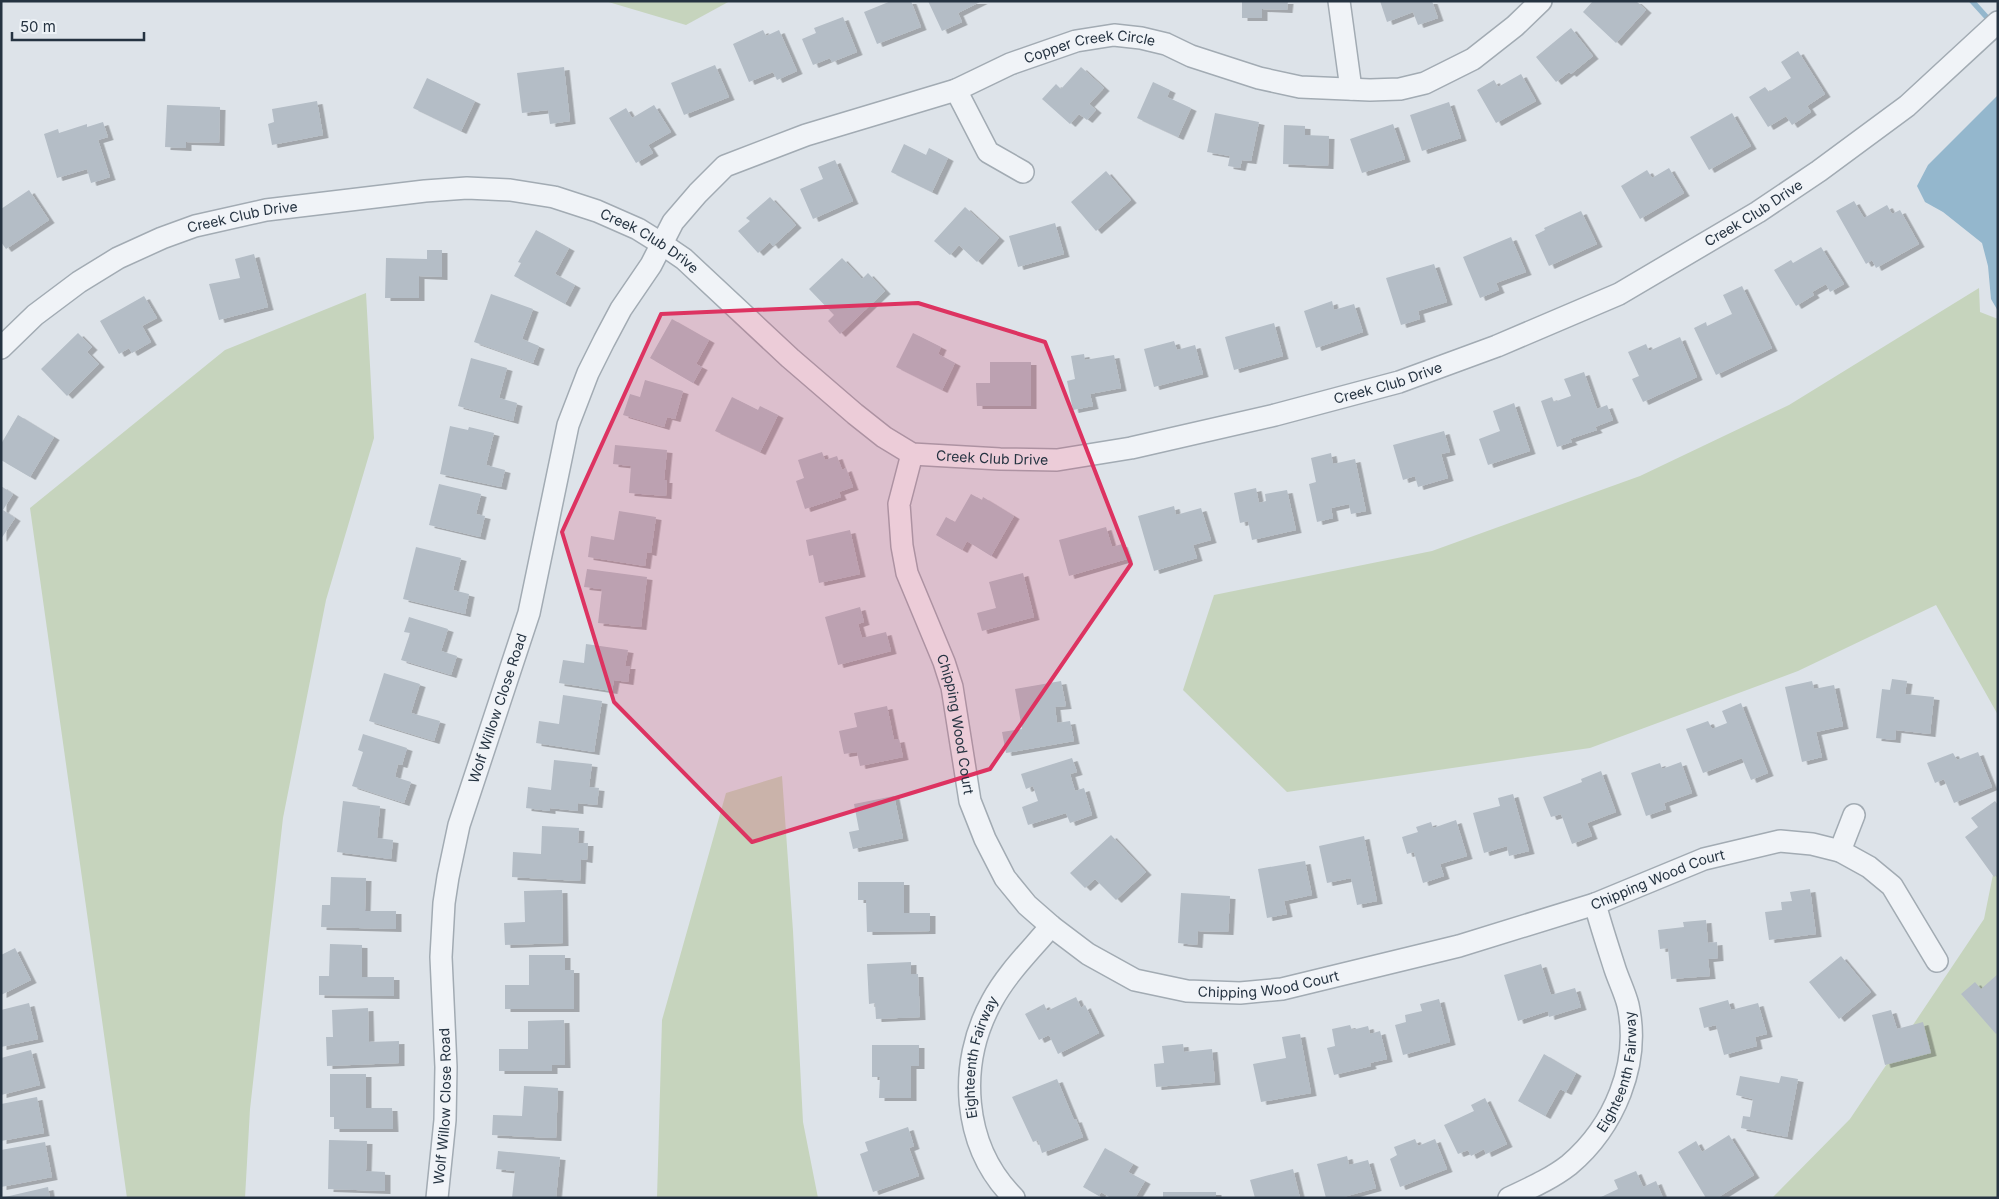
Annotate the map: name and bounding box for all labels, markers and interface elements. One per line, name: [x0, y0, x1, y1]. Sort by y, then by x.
scale bar: [12, 10, 145, 42]
text: 50 m: [20, 17, 56, 36]
street label: Copper Creek Circle: [1021, 26, 1157, 67]
street label: Creek Club Drive: [1701, 176, 1806, 250]
street label: Creek Club Drive: [185, 197, 299, 236]
street label: Creek Club Drive: [598, 204, 703, 276]
street label: Creek Club Drive: [1332, 358, 1444, 407]
street label: Creek Club Drive: [936, 446, 1048, 468]
street label: Wolf Willow Close Road: [464, 631, 530, 785]
street label: Chipping Wood Court: [934, 651, 978, 796]
street label: Chipping Wood Court: [1588, 845, 1726, 913]
street label: Chipping Wood Court: [1197, 966, 1341, 1001]
street label: Eighteenth Fairway: [961, 993, 1001, 1120]
street label: Eighteenth Fairway: [1593, 1010, 1639, 1135]
street label: Wolf Willow Close Road: [429, 1028, 454, 1185]

